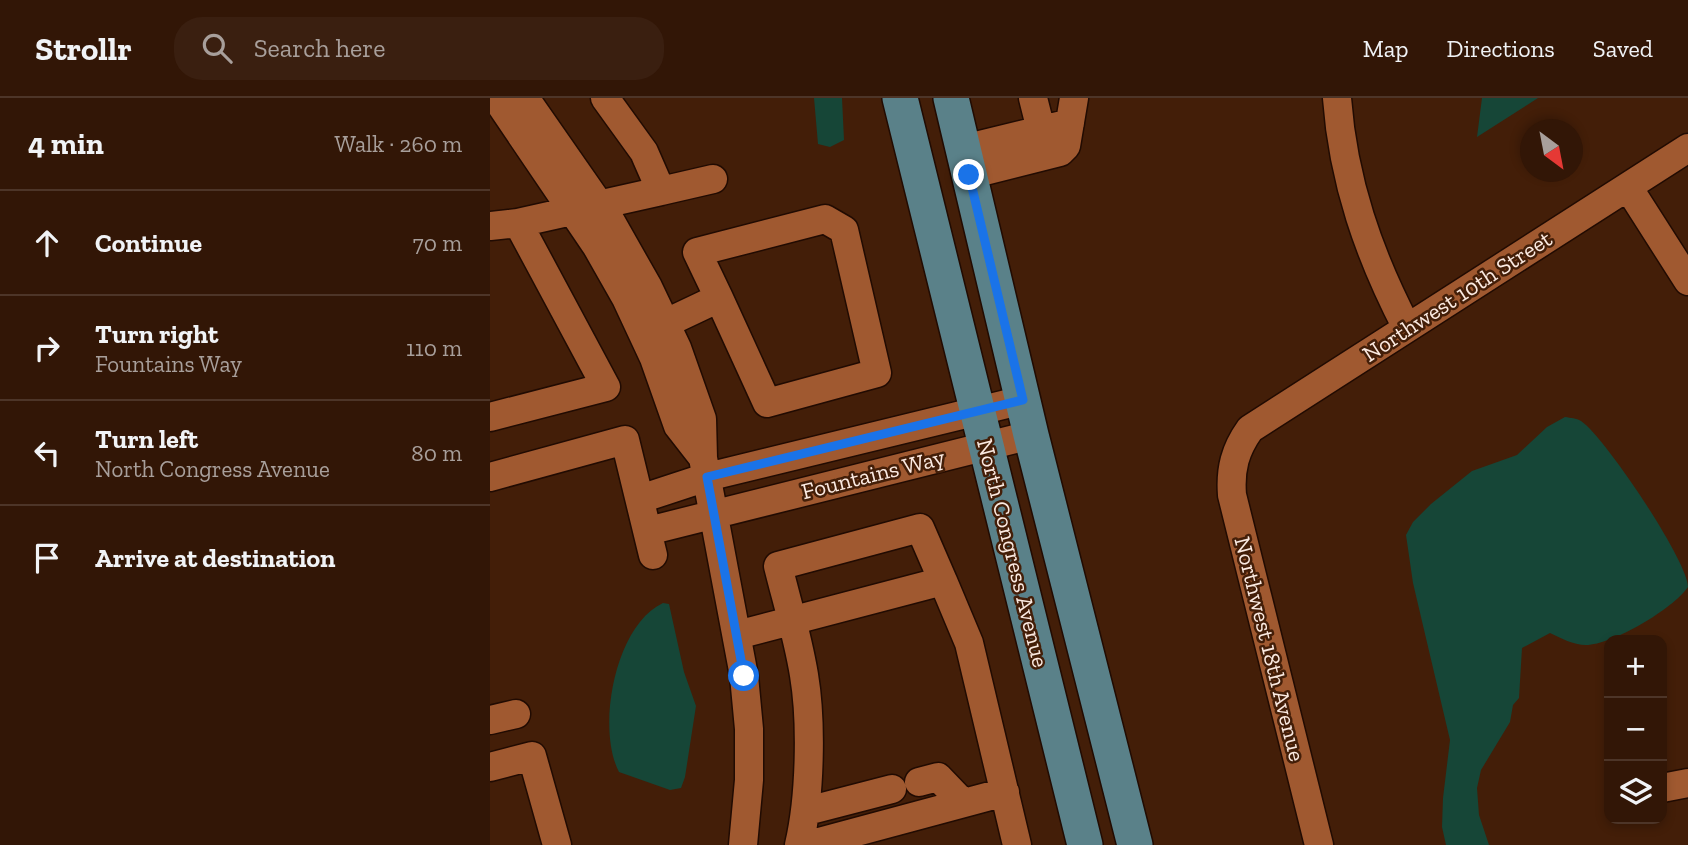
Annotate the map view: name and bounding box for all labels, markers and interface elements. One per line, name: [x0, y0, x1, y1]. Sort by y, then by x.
search box: [174, 17, 664, 80]
text: Strollr: [35, 29, 132, 68]
icon: search: [198, 29, 236, 67]
text: Search here: [254, 32, 385, 64]
text: Map: [1363, 34, 1409, 63]
text: Directions: [1447, 34, 1555, 63]
text: Saved: [1593, 34, 1653, 63]
north arrow: [1520, 119, 1583, 182]
text: 4 min: [28, 126, 104, 162]
text: Walk · 260 m: [334, 130, 462, 158]
route end: [953, 159, 984, 190]
icon: ahead: [28, 224, 66, 262]
street label: Northwest 10th Street: [1357, 224, 1557, 368]
text: Continue: [95, 227, 202, 259]
text: 70 m: [413, 229, 462, 257]
text: Turn right: [95, 318, 218, 350]
icon: right: [28, 329, 66, 367]
text: 110 m: [406, 334, 462, 362]
text: Fountains Way: [95, 350, 242, 378]
text: Turn left: [95, 423, 198, 455]
icon: left: [28, 434, 66, 472]
street label: North Congress Avenue: [971, 436, 1055, 670]
text: 80 m: [411, 439, 462, 467]
street label: Fountains Way: [798, 443, 948, 505]
text: North Congress Avenue: [95, 455, 330, 483]
street label: Northwest 18th Avenue: [1229, 534, 1311, 764]
icon: arrive: [28, 539, 66, 577]
text: Arrive at destination: [95, 542, 335, 574]
map controls: [1604, 635, 1667, 824]
button: +: [1604, 635, 1667, 698]
route start: [728, 660, 759, 691]
button: −: [1604, 698, 1667, 761]
button: layers: [1604, 761, 1667, 824]

